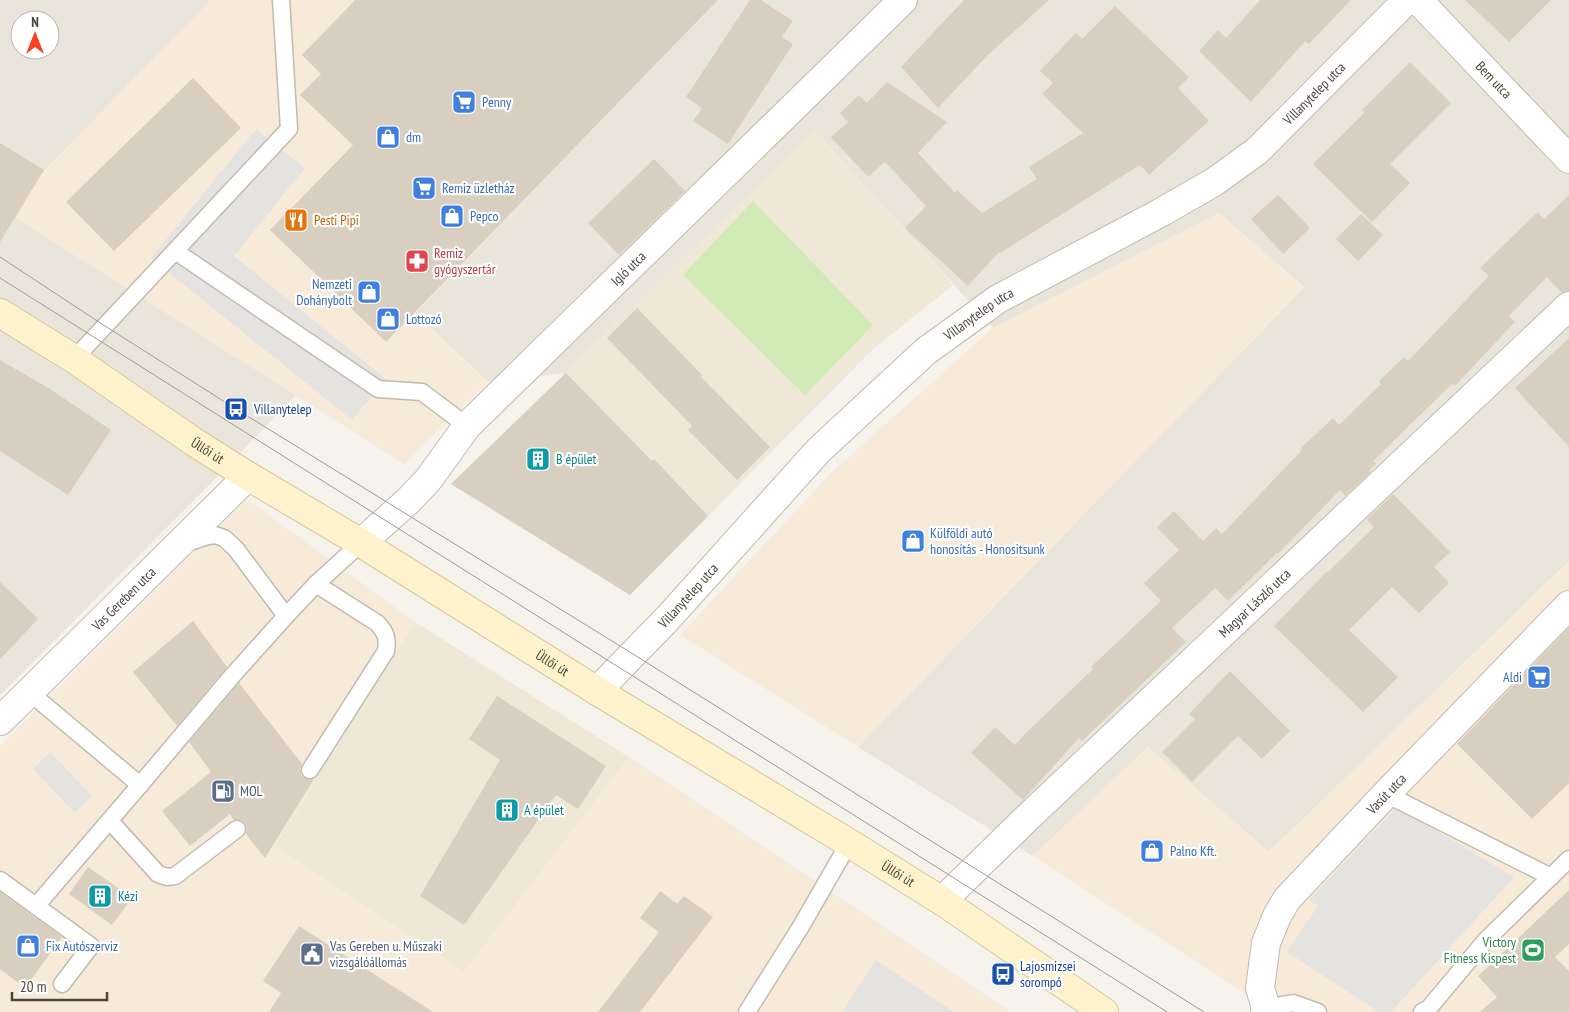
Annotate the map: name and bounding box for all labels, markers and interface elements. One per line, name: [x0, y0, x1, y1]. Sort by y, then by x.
north arrow: [10, 10, 60, 60]
text: N: [31, 13, 39, 31]
street label: Bem utca: [1472, 57, 1516, 102]
street label: Villanytelep utca: [1278, 58, 1349, 129]
supermarket icon: Penny: [451, 89, 477, 115]
place label: Penny: [482, 93, 512, 111]
shop icon: dm: [375, 124, 401, 150]
place label: dm: [406, 128, 421, 146]
supermarket icon: Remiz üzletház: [411, 175, 437, 201]
place label: Remiz üzletház: [442, 179, 515, 197]
shop icon: Pepco: [439, 203, 465, 229]
restaurant icon: Pesti Pipi: [283, 207, 309, 233]
place label: Pepco: [470, 207, 499, 225]
place label: Pesti Pipi: [314, 211, 359, 229]
place label: Remiz gyógyszertár: [434, 244, 496, 278]
street label: Igló utca: [607, 247, 650, 290]
pharmacy icon: Remiz gyógyszertár: [404, 248, 430, 274]
place label: Nemzeti Dohánybolt: [296, 275, 352, 309]
shop icon: Nemzeti Dohánybolt: [356, 279, 382, 305]
street label: Villanytelep utca: [939, 283, 1017, 345]
shop icon: Lottozó: [375, 306, 401, 332]
place label: Lottozó: [406, 310, 442, 328]
bus stop icon: Villanytelep: [223, 396, 249, 422]
place label: Villanytelep: [253, 400, 312, 418]
street label: Üllői út: [188, 433, 228, 468]
building icon: B épület: [525, 446, 551, 472]
place label: B épület: [556, 450, 597, 468]
place label: Külföldi autó honosítás - Honositsunk: [930, 524, 1046, 558]
shop icon: Külföldi autó honosítás - Honositsunk: [900, 528, 926, 554]
street label: Villanytelep utca: [654, 559, 722, 632]
street label: Vas Gereben utca: [87, 563, 160, 635]
street label: Magyar László utca: [1215, 565, 1294, 641]
street label: Üllői út: [532, 646, 572, 680]
supermarket icon: Aldi: [1526, 664, 1552, 690]
place label: Aldi: [1503, 668, 1522, 686]
street label: Vasút utca: [1362, 770, 1410, 819]
fuel station icon: MOL: [210, 778, 236, 804]
place label: MOL: [240, 782, 263, 800]
building icon: A épület: [494, 797, 520, 823]
place label: A épület: [524, 801, 564, 819]
shop icon: Palno Kft.: [1139, 838, 1165, 864]
place label: Palno Kft.: [1170, 842, 1217, 860]
street label: Üllői út: [878, 857, 918, 891]
building icon: Kézi: [87, 883, 113, 909]
place label: Kézi: [118, 887, 138, 905]
shop icon: Fix Autószerviz: [15, 933, 41, 959]
place label: Victory Fitness Kispest: [1444, 933, 1517, 967]
place label: Fix Autószerviz: [46, 937, 118, 955]
place label: Vas Gereben u. Műszaki vizsgálóállomás: [329, 937, 442, 971]
sports icon: Victory Fitness Kispest: [1520, 937, 1546, 963]
public building icon: Vas Gereben u. Műszaki vizsgálóállomás: [299, 941, 325, 967]
place label: Lajosmizsei sorompó: [1020, 957, 1076, 991]
bus stop icon: Lajosmizsei sorompó: [990, 961, 1016, 987]
scale bar: [12, 970, 108, 1002]
text: 20 m: [20, 977, 46, 996]

